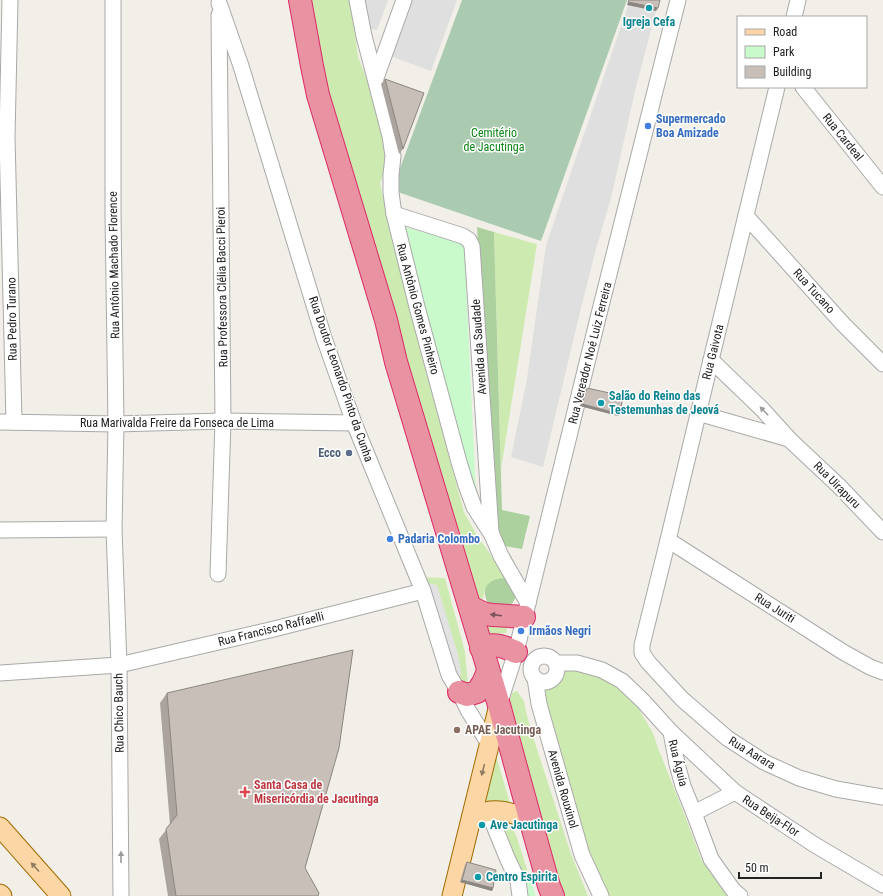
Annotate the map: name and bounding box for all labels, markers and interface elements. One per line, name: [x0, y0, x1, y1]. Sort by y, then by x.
marker: Igreja Cefa: [644, 3, 654, 13]
place label: Igreja Cefa: [623, 15, 676, 29]
legend: [737, 16, 867, 88]
text: Road: [773, 25, 797, 39]
text: Park: [773, 45, 795, 59]
text: Building: [773, 65, 811, 79]
street label: Rua Cardeal: [820, 111, 866, 163]
place label: Supermercado Boa Amizade: [656, 112, 726, 140]
marker: Supermercado Boa Amizade: [643, 121, 653, 131]
park label: Cemitério de Jacutinga: [463, 126, 525, 154]
street label: Rua Antônio Machado Florence: [106, 191, 122, 339]
street label: Rua Professora Clélia Bacci Pieroi: [214, 207, 230, 367]
street label: Rua Antônio Gomes Pinheiro: [394, 242, 442, 376]
street label: Rua Tucano: [790, 266, 838, 316]
street label: Rua Pedro Turano: [4, 277, 20, 361]
street label: Rua Vereador Noé Luiz Ferreira: [566, 280, 615, 426]
street label: Rua Doutor Leonardo Pinto da Cunha: [306, 294, 376, 464]
street label: Avenida da Saudade: [469, 298, 489, 395]
street label: Rua Gaivota: [699, 323, 727, 381]
place label: Salão do Reino das Testemunhas de Jeová: [609, 389, 719, 417]
marker: Salão do Reino das Testemunhas de Jeová: [596, 398, 606, 408]
one-way arrow: [759, 406, 768, 416]
street label: Rua Marivalda Freire da Fonseca de Lima: [80, 416, 274, 430]
place label: Ecco: [318, 446, 341, 460]
marker: Ecco: [344, 448, 354, 458]
street label: Rua Uirapuru: [811, 459, 863, 511]
place label: Padaria Colombo: [398, 532, 480, 546]
marker: Padaria Colombo: [385, 534, 395, 544]
street label: Rua Juriti: [752, 590, 798, 626]
street label: Rua Francisco Raffaelli: [217, 609, 325, 649]
one-way arrow: [490, 612, 502, 619]
place label: Irmãos Negri: [529, 624, 591, 638]
marker: Irmãos Negri: [516, 626, 526, 636]
street label: Rua Chico Bauch: [111, 673, 127, 753]
place label: APAE Jacutinga: [465, 723, 541, 737]
marker: APAE Jacutinga: [452, 725, 462, 735]
street label: Rua Aarara: [726, 734, 778, 772]
street label: Rua Águia: [665, 738, 692, 788]
street label: Avenida Rouxinol: [545, 748, 581, 830]
one-way arrow: [480, 764, 486, 776]
place label: Santa Casa de Misericórdia de Jacutinga: [254, 778, 379, 806]
marker: Santa Casa de Misericórdia de Jacutinga: [239, 786, 251, 798]
street label: Rua Beija-Flor: [740, 792, 802, 840]
place label: Ave Jacutinga: [490, 818, 558, 832]
marker: Ave Jacutinga: [477, 820, 487, 830]
one-way arrow: [118, 850, 124, 863]
scale bar: [739, 854, 821, 880]
text: 50 m: [745, 861, 769, 875]
one-way arrow: [31, 862, 40, 872]
place label: Centro Espirita: [486, 870, 558, 884]
marker: Centro Espirita: [473, 872, 483, 882]

